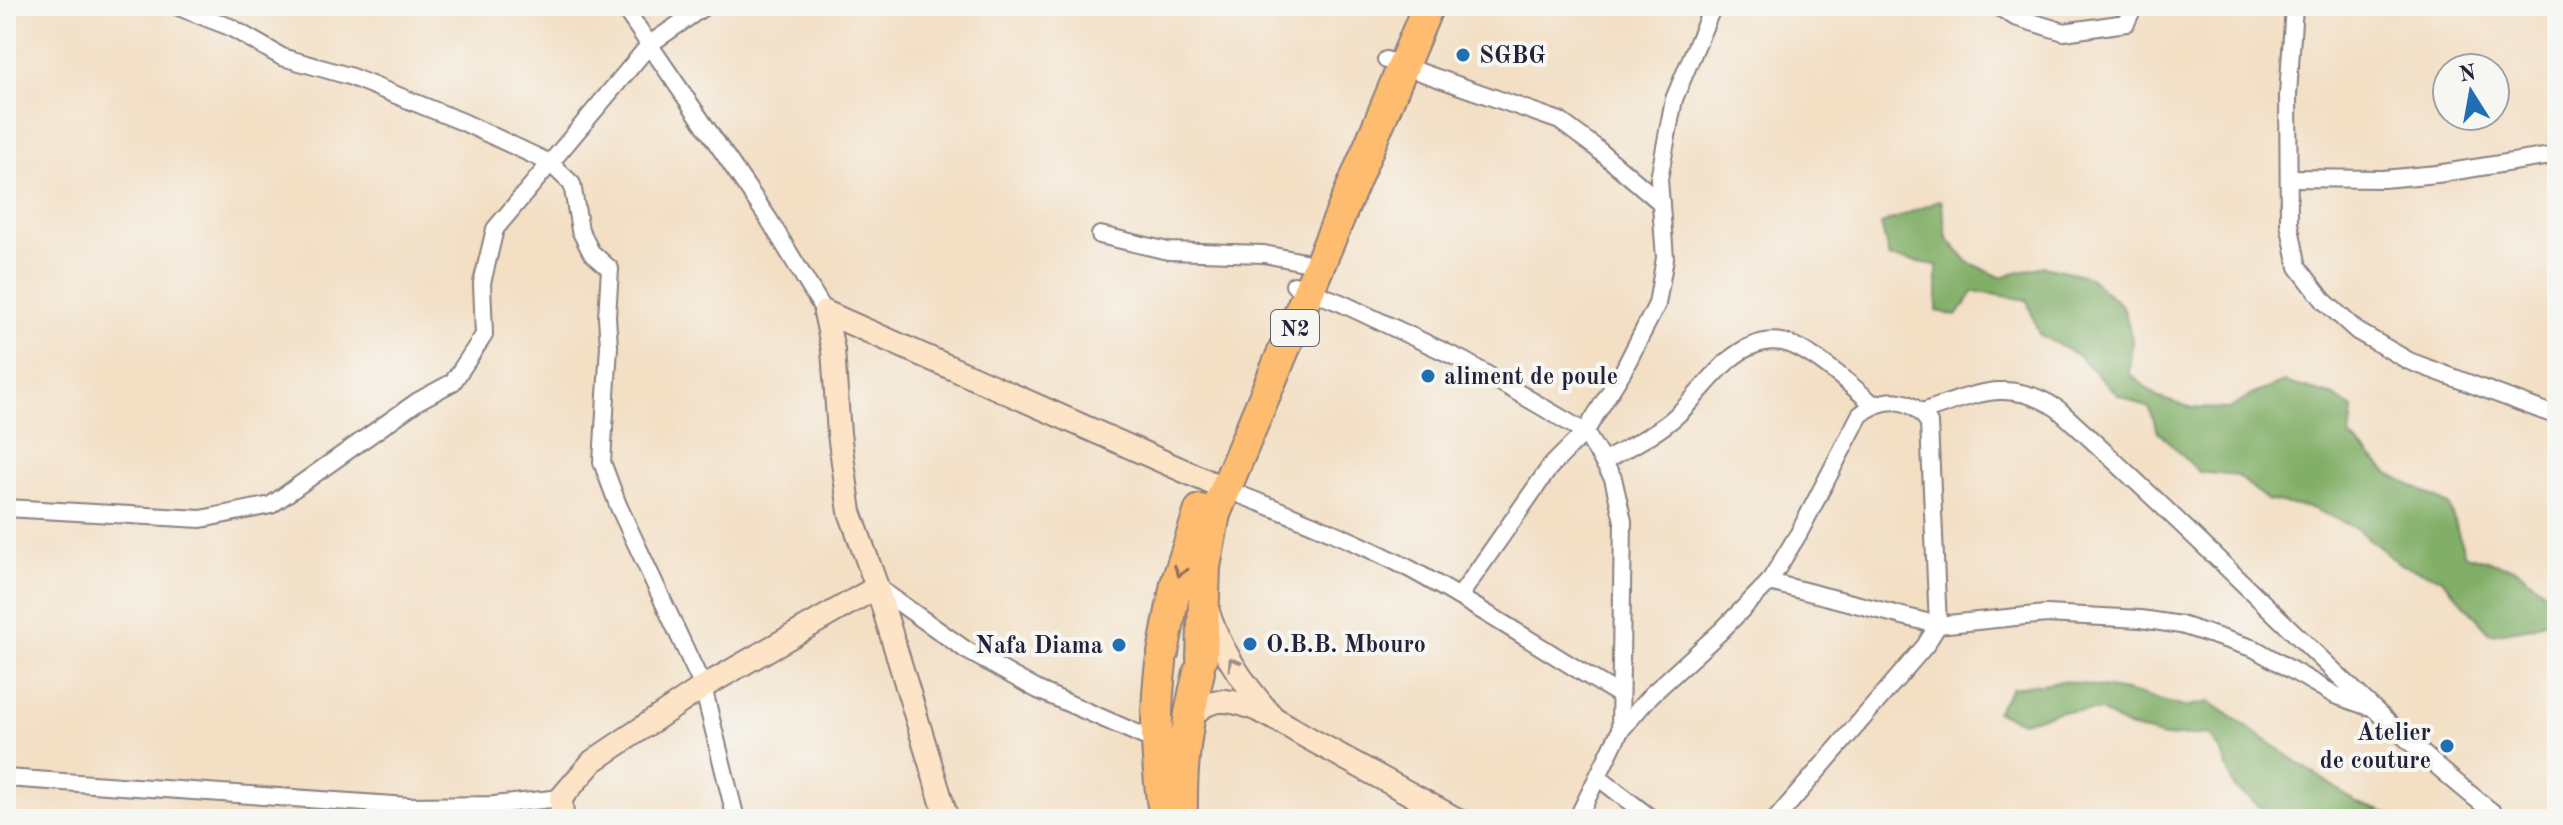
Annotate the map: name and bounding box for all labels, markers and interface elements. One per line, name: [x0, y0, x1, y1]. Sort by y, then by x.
place label: SGBG: [1479, 45, 1545, 69]
marker: SGBG: [1454, 46, 1472, 64]
north arrow: [2431, 52, 2511, 132]
text: N: [2457, 62, 2478, 87]
road number: N2: [1271, 310, 1319, 346]
place label: aliment de poule: [1444, 366, 1618, 390]
marker: aliment de poule: [1419, 367, 1437, 385]
one-way arrow: [1173, 564, 1189, 578]
place label: O.B.B. Mbouro: [1266, 634, 1426, 658]
place label: Nafa Diama: [976, 635, 1103, 659]
marker: O.B.B. Mbouro: [1241, 635, 1259, 653]
marker: Nafa Diama: [1110, 636, 1128, 654]
one-way arrow: [1228, 657, 1243, 672]
place label: Atelier de couture: [2320, 722, 2431, 774]
marker: Atelier de couture: [2438, 737, 2456, 755]

